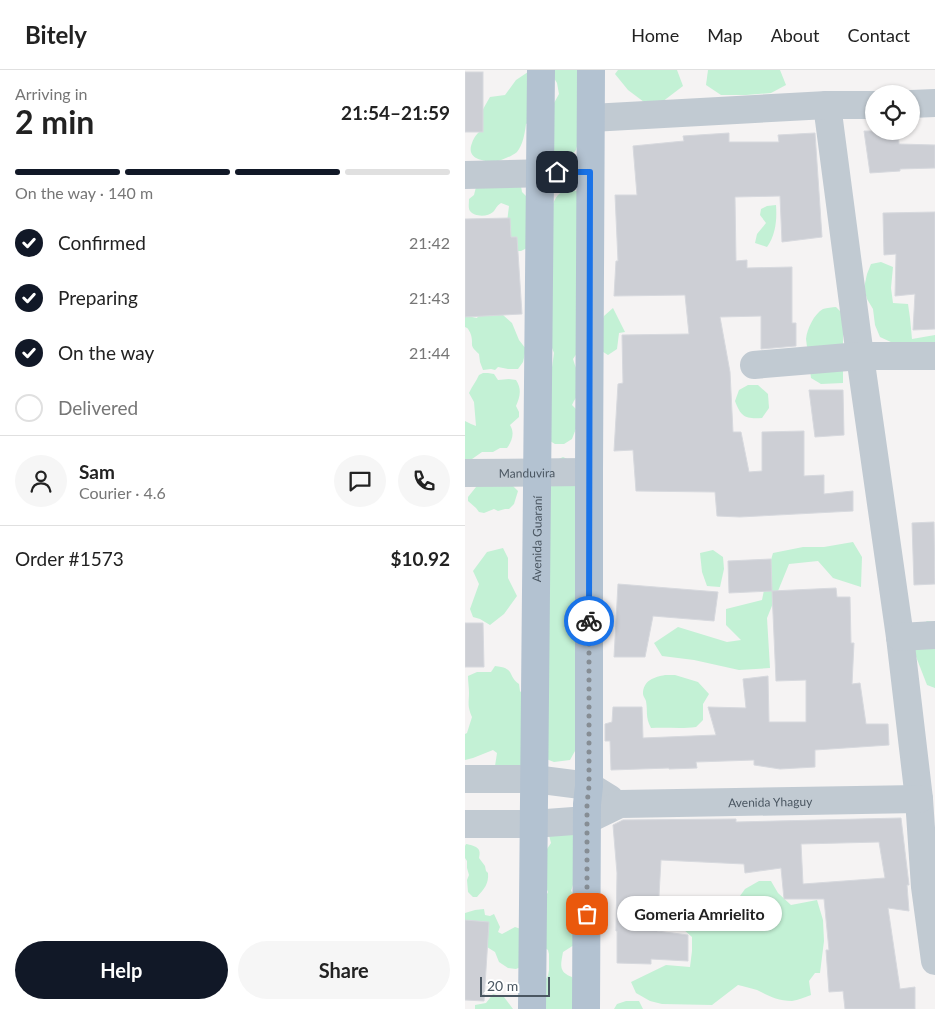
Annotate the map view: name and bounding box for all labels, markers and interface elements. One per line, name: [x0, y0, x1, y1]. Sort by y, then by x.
text: Bitely: [25, 20, 87, 49]
text: Home: [631, 24, 679, 46]
text: Map: [707, 24, 743, 46]
text: About: [771, 24, 820, 46]
text: Contact: [848, 24, 910, 46]
text: Arriving in: [15, 84, 88, 103]
map controls: [865, 85, 920, 140]
button: locate: [865, 85, 920, 140]
text: 21:54–21:59: [341, 101, 450, 124]
text: 2 min: [15, 102, 94, 141]
pin: [536, 151, 578, 193]
icon: home: [543, 158, 571, 186]
text: On the way · 140 m: [15, 183, 153, 202]
icon: check: [15, 229, 43, 257]
text: Confirmed: [58, 231, 146, 254]
text: 21:42: [409, 233, 450, 252]
icon: check: [15, 284, 43, 312]
text: Preparing: [58, 286, 138, 309]
text: 21:43: [409, 288, 450, 307]
icon: check: [15, 339, 43, 367]
text: On the way: [58, 341, 154, 364]
text: 21:44: [409, 343, 450, 362]
text: Delivered: [58, 396, 138, 419]
button: person: [15, 455, 67, 507]
button: chat: [334, 455, 386, 507]
button: phone: [398, 455, 450, 507]
text: Sam: [79, 460, 115, 483]
street label: Manduvira: [499, 465, 555, 480]
text: Courier · 4.6: [79, 483, 166, 502]
street label: Avenida Guaraní: [529, 495, 544, 582]
text: Order #1573: [15, 547, 124, 570]
text: $10.92: [390, 547, 450, 570]
courier: [564, 596, 614, 646]
icon: bike: [575, 607, 603, 635]
street label: Avenida Yhaguy: [728, 793, 813, 810]
pin: [566, 893, 608, 935]
callout: Gomeria Amrielito: [617, 896, 782, 932]
icon: bag: [573, 900, 601, 928]
text: Gomeria Amrielito: [634, 904, 765, 923]
button: Help: [15, 941, 228, 999]
button: Share: [238, 941, 450, 999]
scale bar: [480, 974, 550, 997]
text: 20 m: [487, 977, 518, 994]

